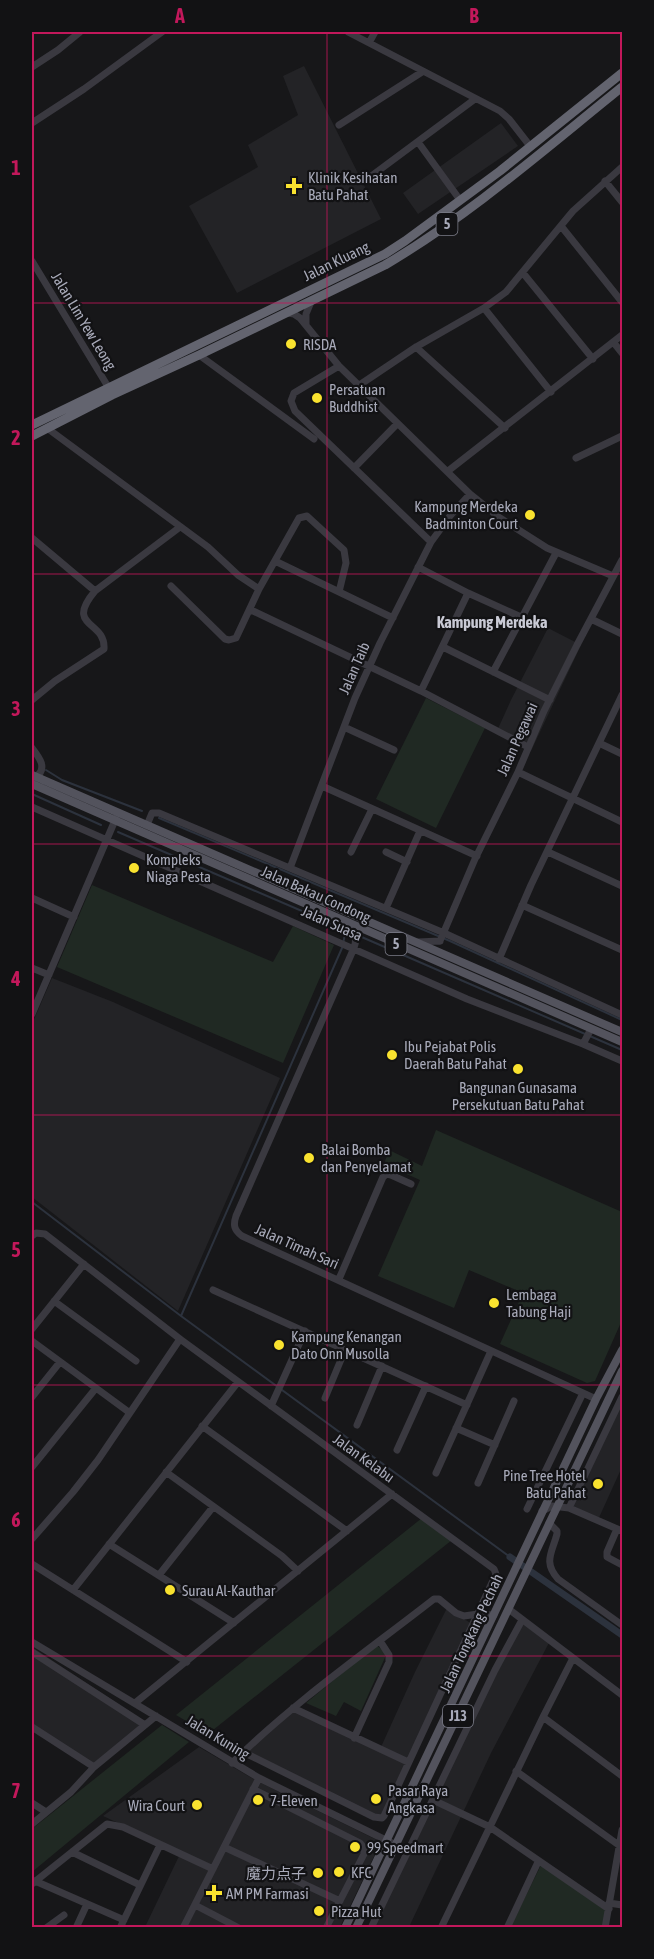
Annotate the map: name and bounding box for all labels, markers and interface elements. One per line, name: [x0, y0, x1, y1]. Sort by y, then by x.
text: A: [174, 4, 185, 27]
text: B: [469, 4, 479, 27]
text: 1: [11, 156, 21, 179]
place label: Klinik Kesihatan Batu Pahat: [308, 169, 398, 203]
marker: Klinik Kesihatan Batu Pahat: [285, 177, 303, 195]
road number: 5: [436, 213, 458, 235]
street label: Jalan Kluang: [300, 237, 372, 284]
street label: Jalan Lim Yew Leong: [48, 269, 120, 373]
place label: RISDA: [303, 336, 337, 353]
marker: RISDA: [284, 337, 298, 351]
place label: Persatuan Buddhist: [329, 381, 386, 415]
marker: Persatuan Buddhist: [310, 391, 324, 405]
text: 2: [11, 426, 21, 449]
place label: Kampung Merdeka Badminton Court: [414, 498, 518, 532]
marker: Kampung Merdeka Badminton Court: [523, 508, 537, 522]
district label: Kampung Merdeka: [437, 613, 547, 631]
street label: Jalan Taib: [335, 639, 373, 697]
text: 3: [11, 697, 21, 720]
street label: Jalan Pegawai: [493, 700, 541, 778]
place label: Kompleks Niaga Pesta: [146, 851, 211, 885]
marker: Kompleks Niaga Pesta: [127, 861, 141, 875]
street label: Jalan Bakau Condong: [259, 862, 374, 926]
street label: Jalan Suasa: [299, 902, 365, 944]
road number: 5: [386, 933, 406, 955]
text: 4: [10, 967, 21, 990]
place label: Ibu Pejabat Polis Daerah Batu Pahat: [404, 1038, 507, 1072]
marker: Ibu Pejabat Polis Daerah Batu Pahat: [385, 1048, 399, 1062]
marker: Bangunan Gunasama Persekutuan Batu Pahat: [511, 1062, 525, 1076]
place label: Bangunan Gunasama Persekutuan Batu Pahat: [452, 1079, 584, 1113]
place label: Balai Bomba dan Penyelamat: [321, 1141, 412, 1175]
marker: Balai Bomba dan Penyelamat: [302, 1151, 316, 1165]
street label: Jalan Timah Sari: [252, 1220, 342, 1272]
text: 5: [11, 1238, 21, 1261]
place label: Lembaga Tabung Haji: [506, 1286, 571, 1320]
marker: Lembaga Tabung Haji: [487, 1296, 501, 1310]
place label: Kampung Kenangan Dato Onn Musolla: [291, 1328, 402, 1362]
marker: Kampung Kenangan Dato Onn Musolla: [272, 1338, 286, 1352]
street label: Jalan Kelabu: [330, 1430, 398, 1486]
place label: Pine Tree Hotel Batu Pahat: [503, 1467, 586, 1501]
marker: Pine Tree Hotel Batu Pahat: [591, 1477, 605, 1491]
text: 6: [11, 1508, 21, 1531]
street label: Jalan Tongkang Pechah: [436, 1571, 506, 1695]
place label: Surau Al-Kauthar: [182, 1582, 276, 1599]
marker: Surau Al-Kauthar: [163, 1583, 177, 1597]
road number: J13: [443, 1705, 473, 1727]
street label: Jalan Kuning: [183, 1711, 253, 1763]
text: 7: [11, 1779, 21, 1802]
place label: Pasar Raya Angkasa: [388, 1782, 448, 1816]
place label: 7-Eleven: [270, 1792, 318, 1809]
marker: Pasar Raya Angkasa: [369, 1792, 383, 1806]
marker: 7-Eleven: [251, 1793, 265, 1807]
place label: Wira Court: [128, 1797, 185, 1814]
marker: Wira Court: [190, 1798, 204, 1812]
place label: 99 Speedmart: [367, 1839, 444, 1856]
marker: 99 Speedmart: [348, 1840, 362, 1854]
place label: KFC: [351, 1864, 371, 1881]
place label: 魔力点子: [246, 1865, 306, 1882]
marker: KFC: [332, 1865, 346, 1879]
marker: 魔力点子: [311, 1866, 325, 1880]
place label: AM PM Farmasi: [226, 1885, 309, 1902]
marker: AM PM Farmasi: [207, 1886, 221, 1900]
place label: Pizza Hut: [331, 1903, 382, 1920]
marker: Pizza Hut: [312, 1904, 326, 1918]

